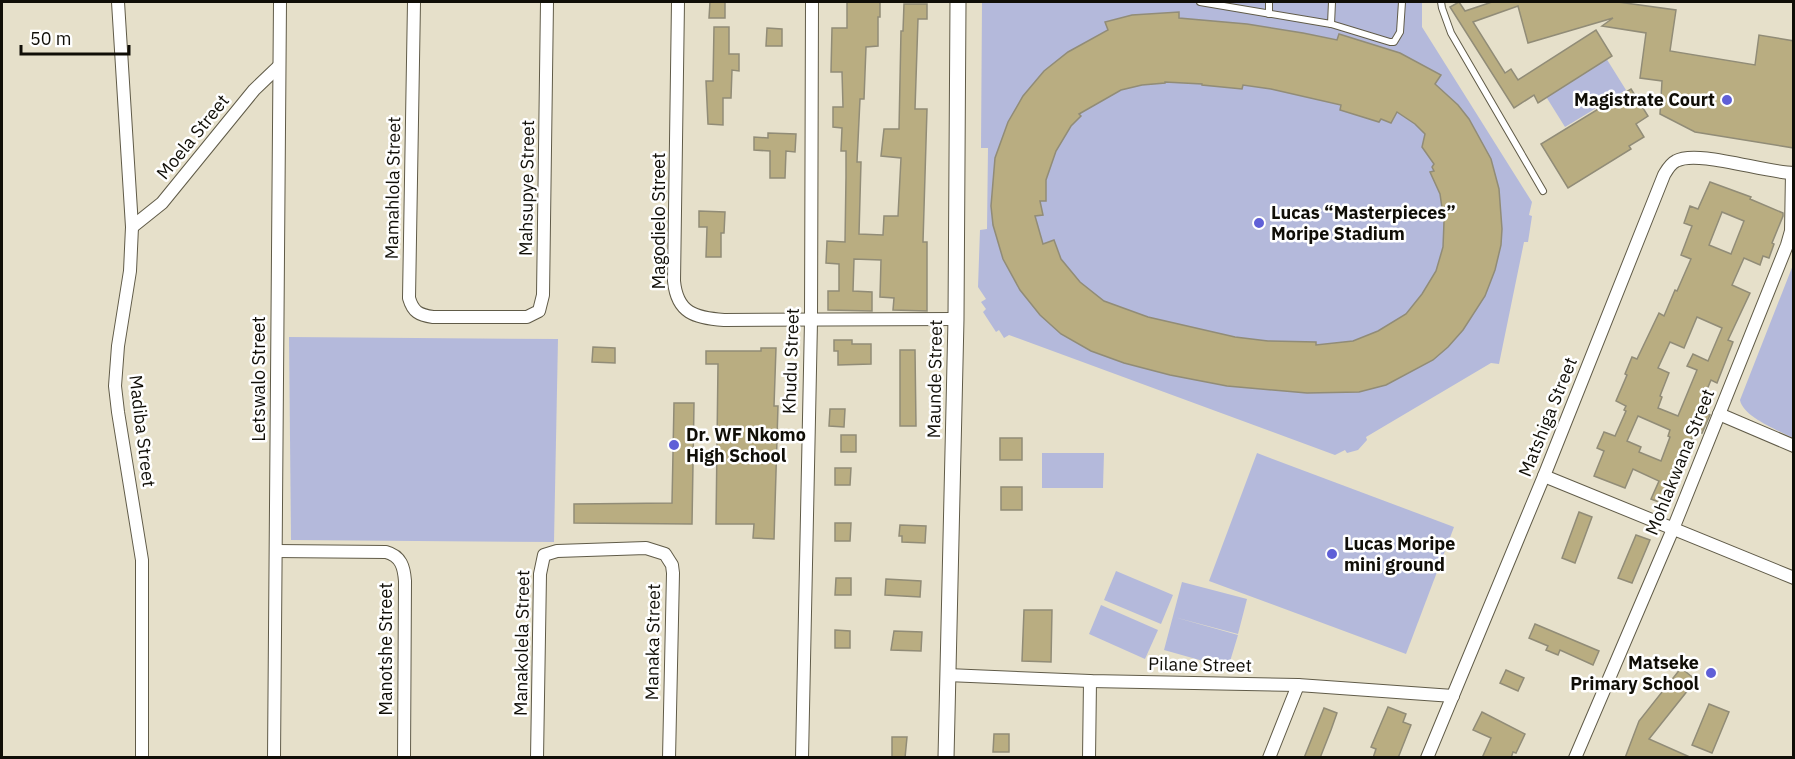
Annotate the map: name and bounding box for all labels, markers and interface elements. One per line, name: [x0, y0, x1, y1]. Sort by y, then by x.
scale bar: [21, 18, 129, 56]
text: 50 m: [30, 27, 72, 50]
place label: Magistrate Court: [1574, 88, 1715, 111]
street label: Moela Street: [151, 90, 234, 184]
marker: Magistrate Court: [1720, 93, 1734, 107]
street label: Mamahlola Street: [380, 116, 405, 260]
street label: Mahsupye Street: [514, 120, 539, 256]
street label: Magodielo Street: [647, 152, 670, 290]
place label: Lucas “Masterpieces” Moripe Stadium: [1271, 201, 1456, 245]
marker: Lucas “Masterpieces” Moripe Stadium: [1252, 216, 1266, 230]
street label: Khudu Street: [777, 308, 804, 414]
street label: Letswalo Street: [247, 316, 270, 442]
street label: Maunde Street: [922, 319, 947, 438]
street label: Matshiga Street: [1513, 354, 1582, 480]
street label: Madiba Street: [124, 374, 161, 488]
street label: Mohlakwana Street: [1640, 385, 1719, 538]
place label: Dr. WF Nkomo High School: [686, 423, 806, 467]
marker: Dr. WF Nkomo High School: [667, 438, 681, 452]
place label: Lucas Moripe mini ground: [1344, 532, 1455, 576]
marker: Lucas Moripe mini ground: [1325, 547, 1339, 561]
street label: Manakolela Street: [509, 570, 534, 716]
street label: Manotshe Street: [374, 582, 397, 716]
street label: Manaka Street: [640, 583, 665, 701]
place label: Matseke Primary School: [1570, 651, 1700, 695]
street label: Pilane Street: [1148, 652, 1252, 677]
marker: Matseke Primary School: [1704, 666, 1718, 680]

